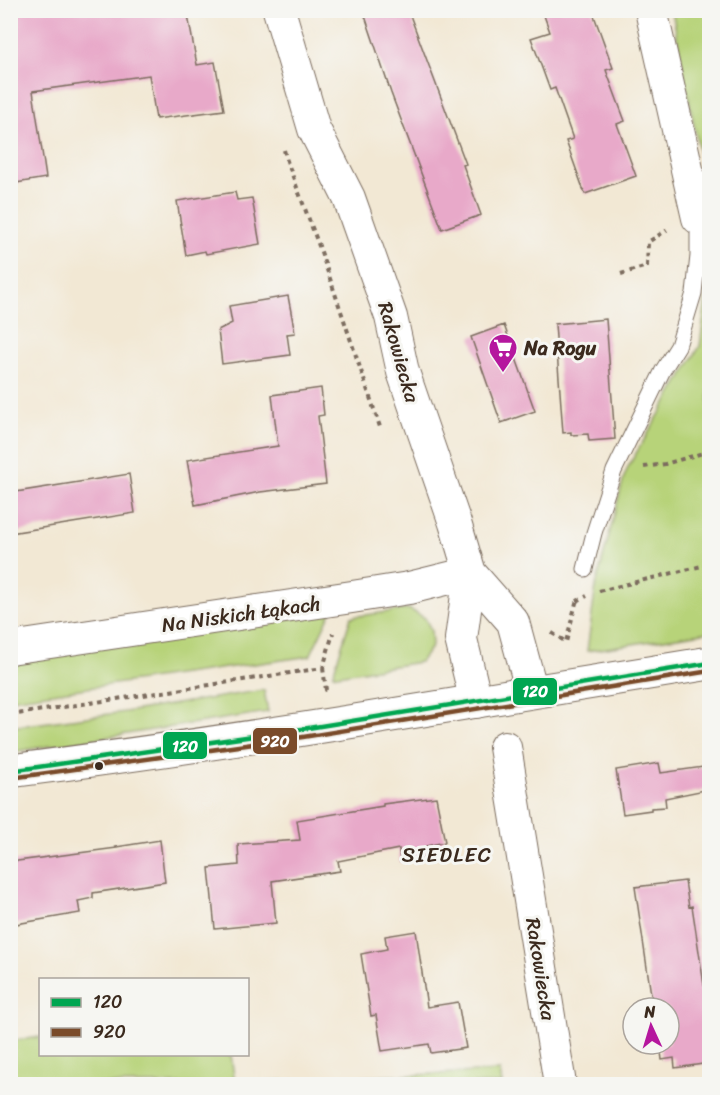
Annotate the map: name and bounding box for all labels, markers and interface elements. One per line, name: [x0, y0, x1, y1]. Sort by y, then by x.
street label: Rakowiecka: [367, 298, 430, 407]
place label: Na Rogu: [523, 331, 596, 366]
supermarket icon: Na Rogu: [487, 332, 519, 374]
street label: Na Niskich Łąkach: [159, 586, 323, 643]
line badge: 120: [512, 677, 558, 706]
text: 120: [522, 677, 548, 706]
line badge: 920: [252, 727, 298, 755]
text: 920: [260, 727, 290, 756]
line badge: 120: [162, 731, 208, 760]
text: 120: [172, 732, 198, 761]
unlabelled marker: [93, 760, 105, 772]
district label: SIEDLEC: [402, 836, 492, 874]
street label: Rakowiecka: [515, 915, 566, 1024]
legend: [39, 978, 249, 1056]
text: 120: [93, 986, 122, 1018]
north arrow: [621, 996, 681, 1056]
text: N: [642, 997, 657, 1026]
text: 920: [93, 1016, 126, 1048]

